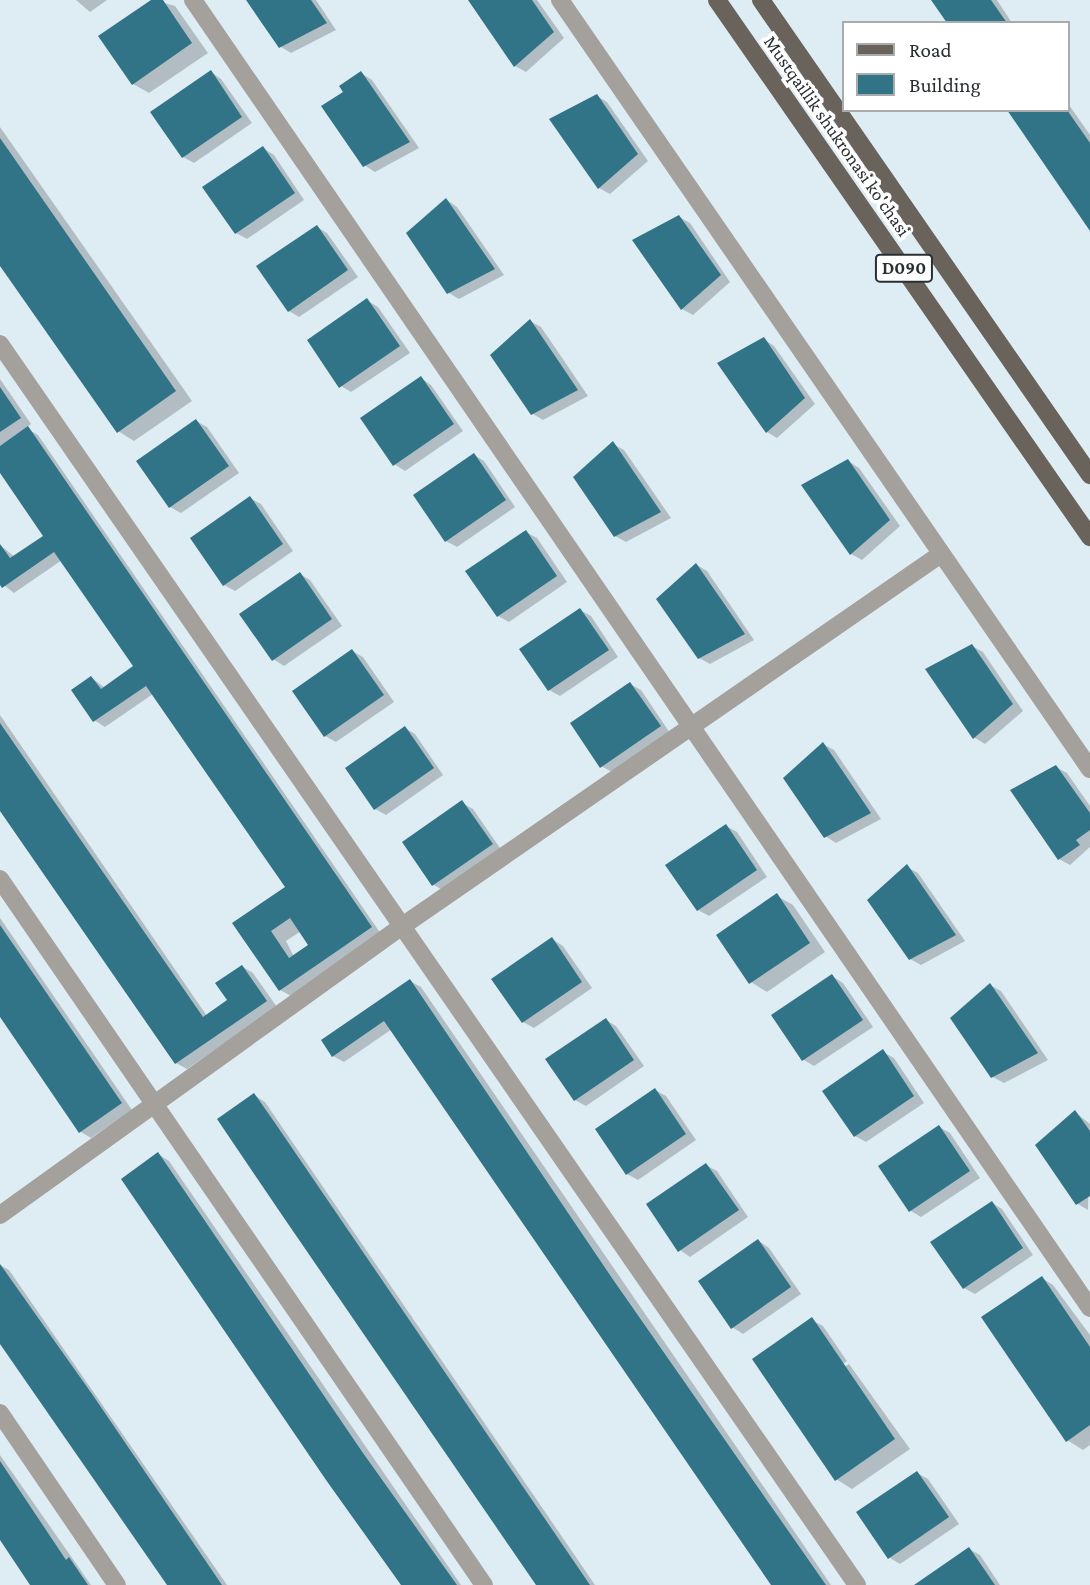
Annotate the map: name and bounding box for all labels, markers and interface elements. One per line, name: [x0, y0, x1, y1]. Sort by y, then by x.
legend: [842, 21, 1069, 112]
street label: Mustqaillik shukronasi ko'chasi: [759, 31, 915, 241]
text: Road: [909, 38, 952, 62]
text: Building: [909, 73, 981, 97]
road number: D090: [874, 254, 934, 282]

